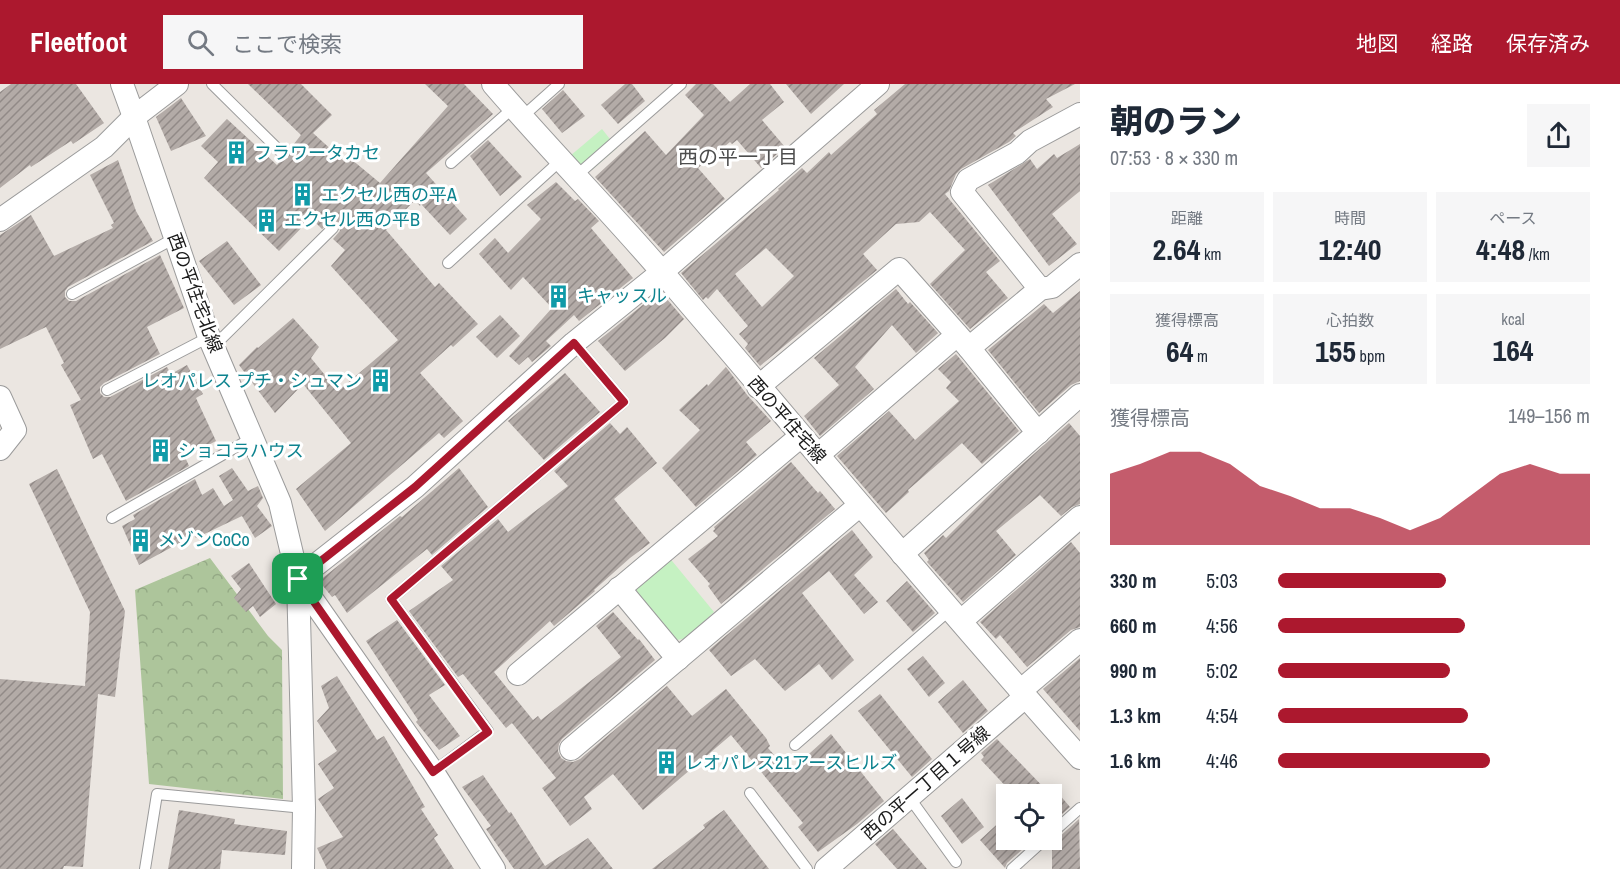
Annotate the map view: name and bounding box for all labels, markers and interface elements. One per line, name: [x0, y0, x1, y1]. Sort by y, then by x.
search box: [163, 15, 583, 69]
text: Fleetfoot: [30, 23, 127, 61]
icon: search: [184, 26, 217, 59]
text: ここで検索: [232, 29, 342, 59]
text: 地図: [1356, 29, 1398, 58]
text: 経路: [1431, 29, 1473, 58]
text: 保存済み: [1506, 29, 1590, 58]
text: 朝のラン: [1110, 99, 1242, 143]
button: share: [1527, 104, 1590, 167]
building icon: フラワータカセ: [223, 140, 249, 166]
place label: フラワータカセ: [254, 140, 380, 165]
district label: 西の平一丁目: [678, 143, 798, 170]
text: 07:53 · 8 × 330 m: [1110, 144, 1238, 171]
building icon: エクセル西の平A: [290, 182, 316, 208]
place label: エクセル西の平A: [321, 182, 457, 207]
building icon: エクセル西の平B: [253, 207, 279, 233]
place label: エクセル西の平B: [284, 207, 420, 232]
text: 距離: [1171, 207, 1203, 229]
text: 時間: [1334, 207, 1366, 229]
text: ペース: [1489, 207, 1537, 229]
street label: 西の平住宅北線: [162, 229, 229, 356]
text: 2.64: [1152, 229, 1200, 269]
text: 12:40: [1319, 229, 1381, 269]
text: 4:48: [1476, 229, 1525, 269]
text: km: [1200, 243, 1222, 265]
text: /km: [1525, 243, 1550, 265]
building icon: キャッスル: [546, 283, 572, 309]
place label: キャッスル: [577, 283, 667, 308]
text: kcal: [1501, 308, 1525, 330]
text: 獲得標高: [1155, 309, 1219, 331]
text: 心拍数: [1326, 309, 1374, 331]
text: 164: [1492, 330, 1534, 370]
text: 64: [1166, 331, 1193, 371]
text: 155: [1315, 331, 1356, 371]
text: m: [1193, 345, 1208, 367]
text: bpm: [1356, 345, 1385, 367]
place label: レオパレス プチ・シュマン: [142, 368, 362, 393]
building icon: レオパレス プチ・シュマン: [367, 368, 393, 394]
street label: 西の平住宅線: [743, 371, 832, 469]
text: 149–156 m: [1508, 402, 1590, 429]
text: 獲得標高: [1110, 404, 1190, 431]
building icon: ショコラハウス: [147, 438, 173, 464]
place label: ショコラハウス: [178, 438, 304, 463]
building icon: メゾンCoCo: [127, 527, 153, 553]
place label: メゾンCoCo: [158, 527, 250, 552]
pin: [272, 553, 323, 604]
icon: arrive: [281, 562, 314, 595]
text: 330 m: [1110, 567, 1157, 594]
text: 5:03: [1206, 567, 1238, 594]
text: 660 m: [1110, 612, 1157, 639]
text: 4:56: [1206, 612, 1238, 639]
text: 990 m: [1110, 657, 1157, 684]
text: 5:02: [1206, 657, 1238, 684]
text: 1.3 km: [1110, 702, 1161, 729]
text: 4:54: [1206, 702, 1238, 729]
street label: 西の平一丁目１号線: [856, 720, 995, 845]
text: 1.6 km: [1110, 747, 1161, 774]
text: 4:46: [1206, 747, 1238, 774]
building icon: レオパレス21アースヒルズ: [654, 750, 680, 776]
place label: レオパレス21アースヒルズ: [685, 750, 897, 775]
map controls: [996, 784, 1062, 850]
button: locate: [996, 784, 1062, 850]

